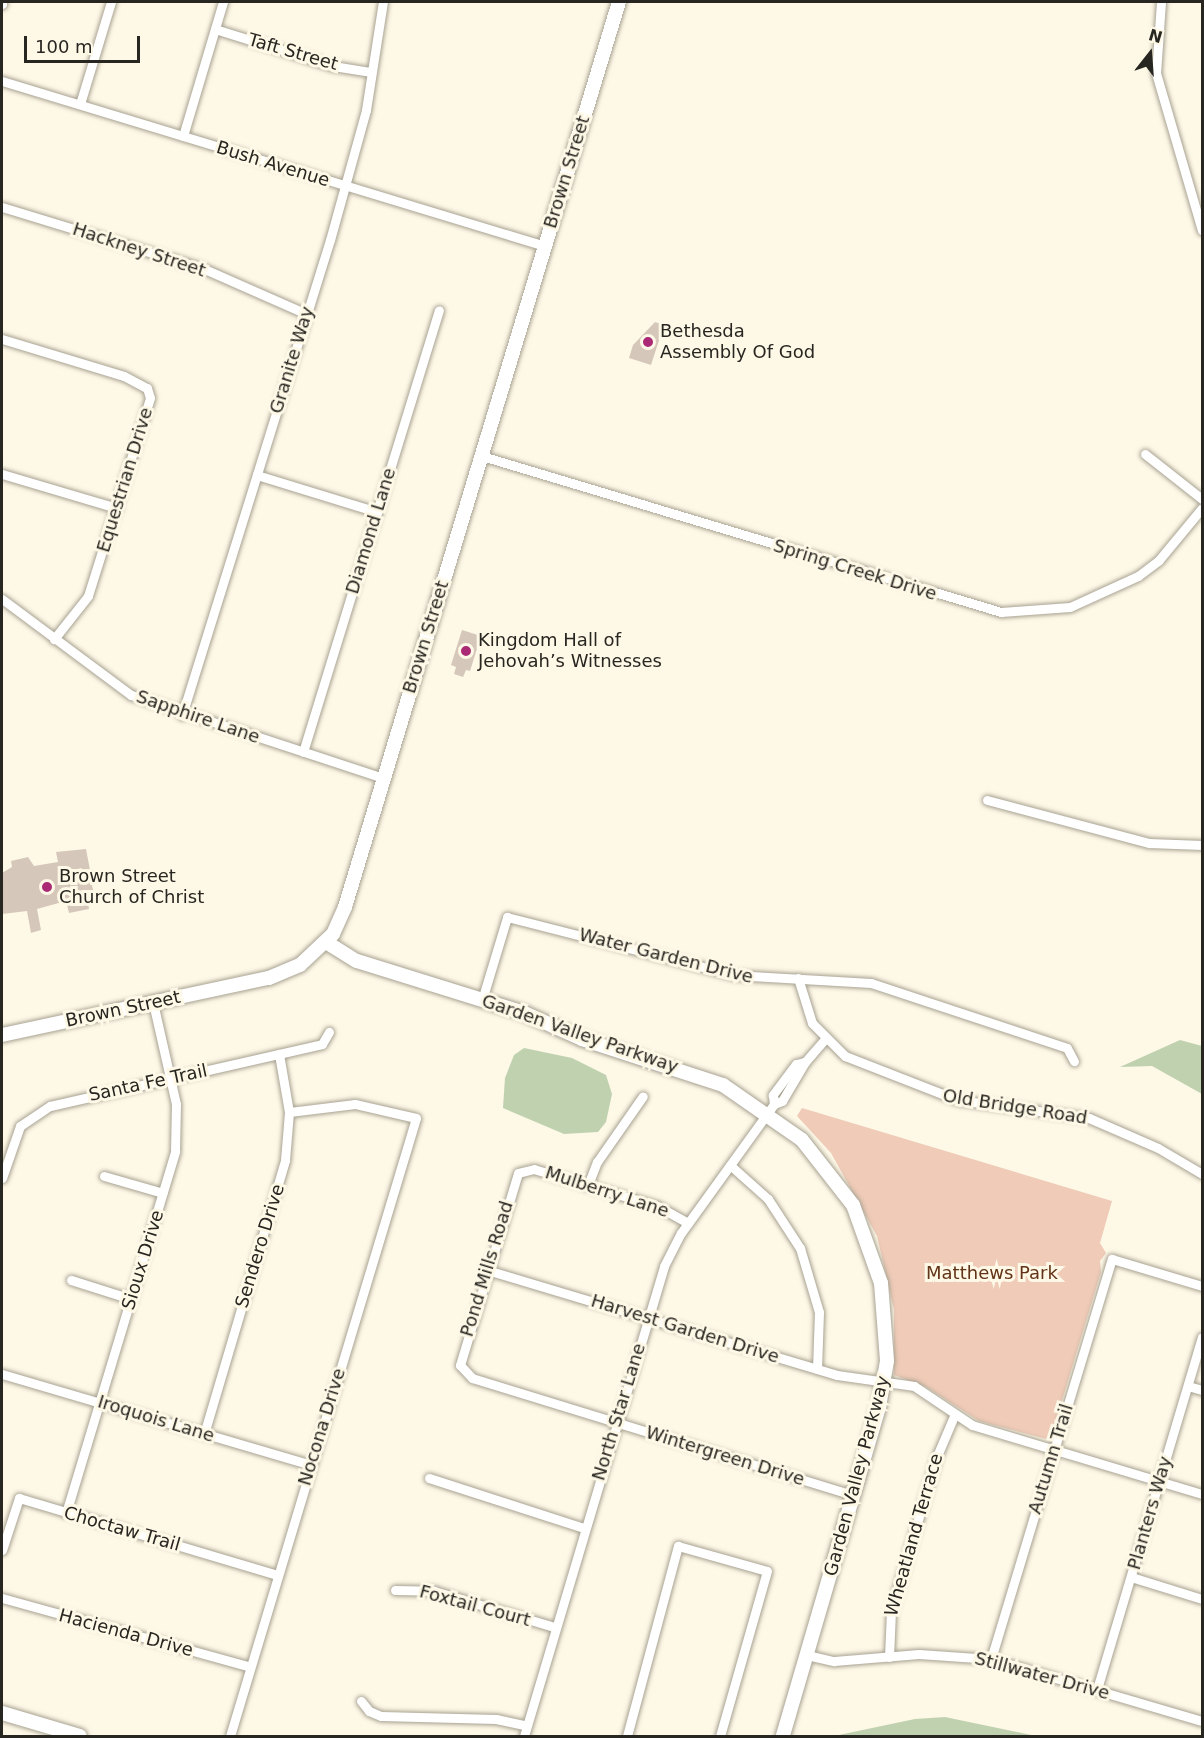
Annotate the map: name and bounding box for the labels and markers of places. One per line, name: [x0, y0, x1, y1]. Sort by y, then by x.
place label: Bethesda Assembly Of God: [660, 321, 815, 364]
marker: Bethesda Assembly Of God: [641, 335, 655, 349]
place label: Kingdom Hall of Jehovah’s Witnesses: [478, 630, 662, 672]
marker: Kingdom Hall of Jehovah’s Witnesses: [459, 644, 473, 658]
place label: Brown Street Church of Christ: [59, 866, 204, 908]
marker: Brown Street Church of Christ: [40, 880, 54, 894]

